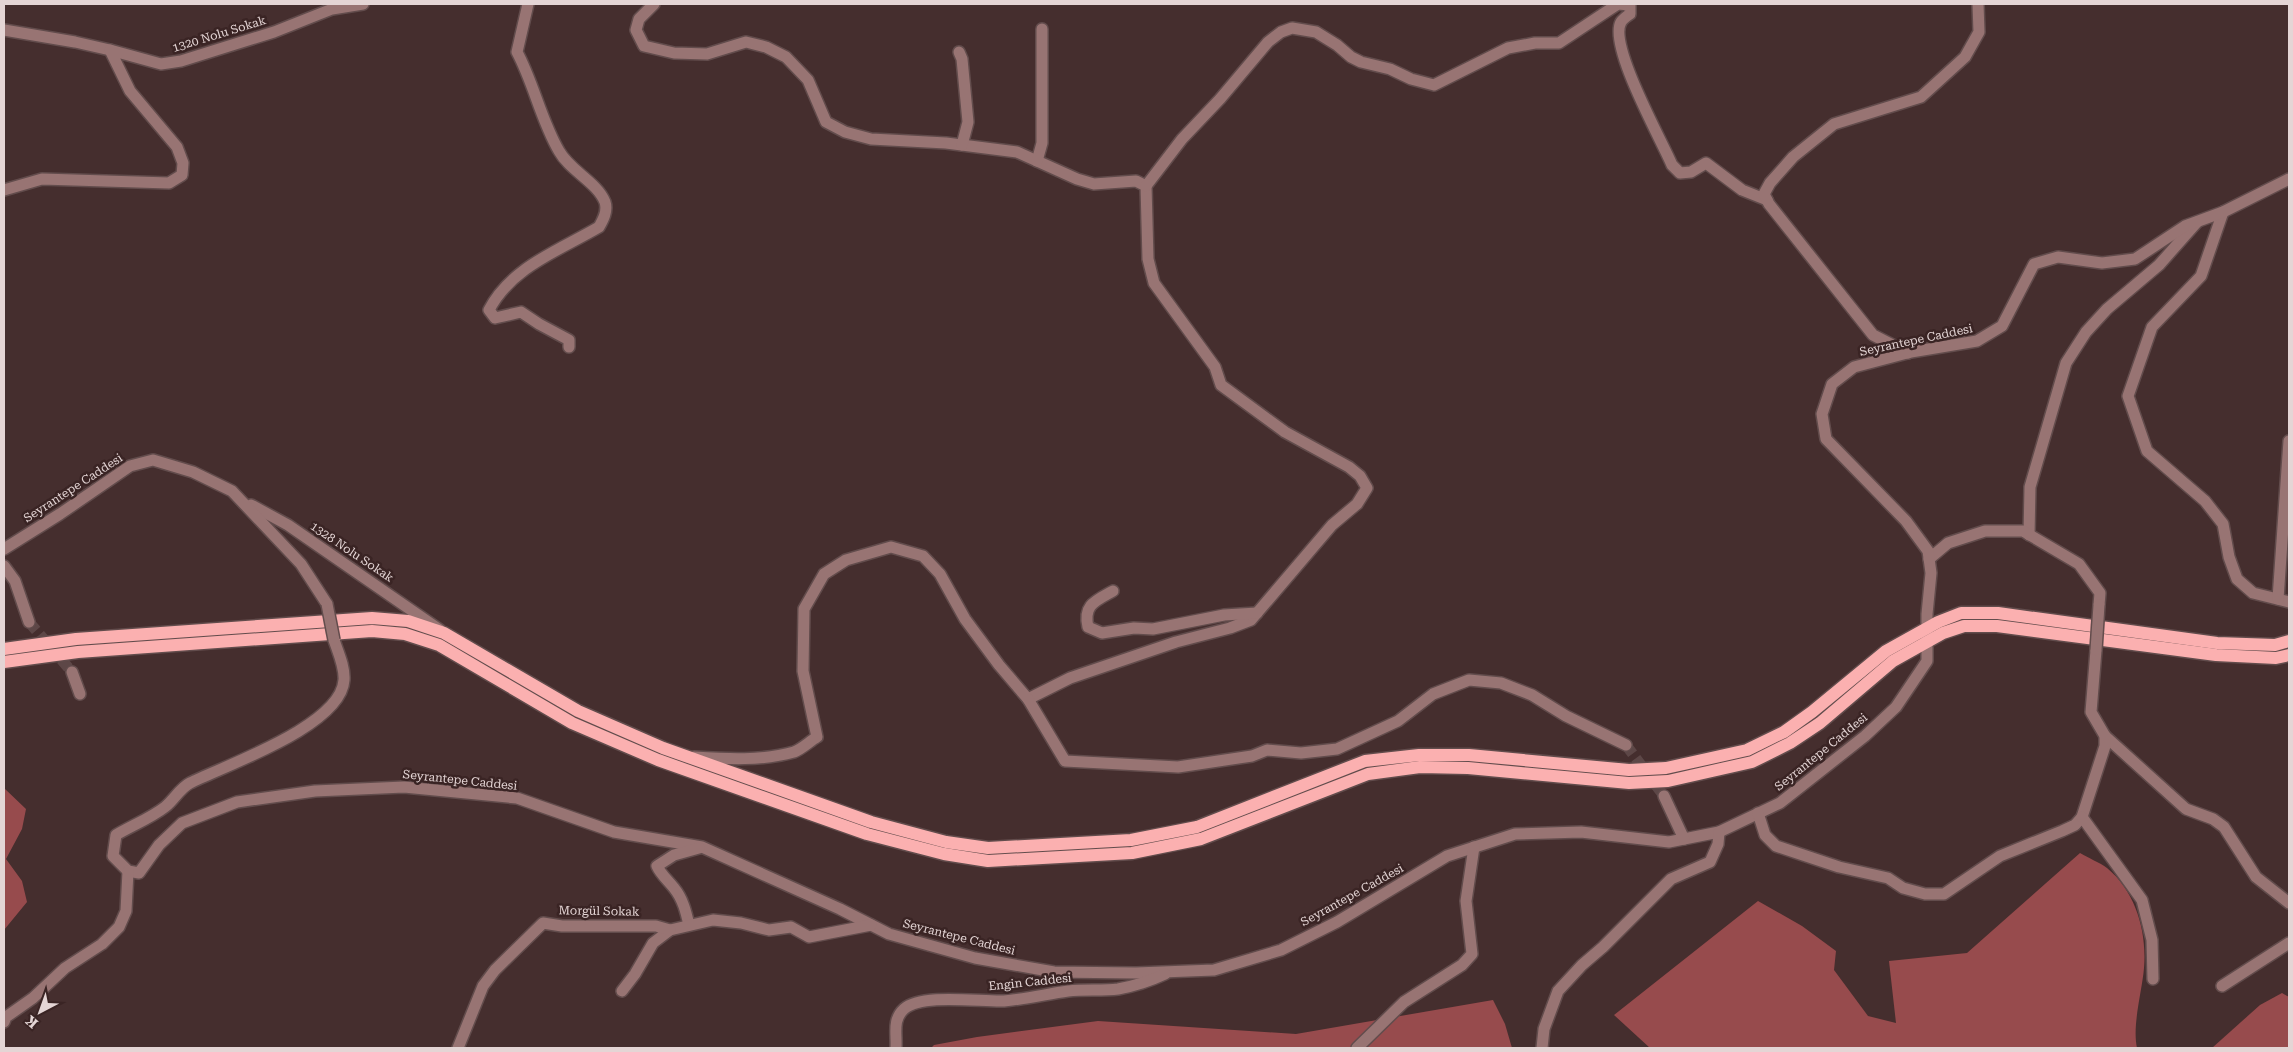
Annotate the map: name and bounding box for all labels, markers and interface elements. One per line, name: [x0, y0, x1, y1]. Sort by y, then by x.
street label: 1320 Nolu Sokak: [170, 13, 268, 55]
street label: Seyrantepe Caddesi: [1858, 321, 1974, 359]
street label: Seyrantepe Caddesi: [21, 451, 125, 525]
street label: 1328 Nolu Sokak: [308, 519, 397, 585]
street label: Seyrantepe Caddesi: [1772, 710, 1870, 794]
street label: Seyrantepe Caddesi: [402, 767, 518, 793]
street label: Seyrantepe Caddesi: [1298, 861, 1406, 929]
street label: Morgül Sokak: [558, 903, 640, 919]
street label: Seyrantepe Caddesi: [901, 916, 1017, 958]
street label: Engin Caddesi: [988, 971, 1072, 993]
north arrow: [15, 987, 65, 1037]
text: K: [22, 1012, 41, 1031]

